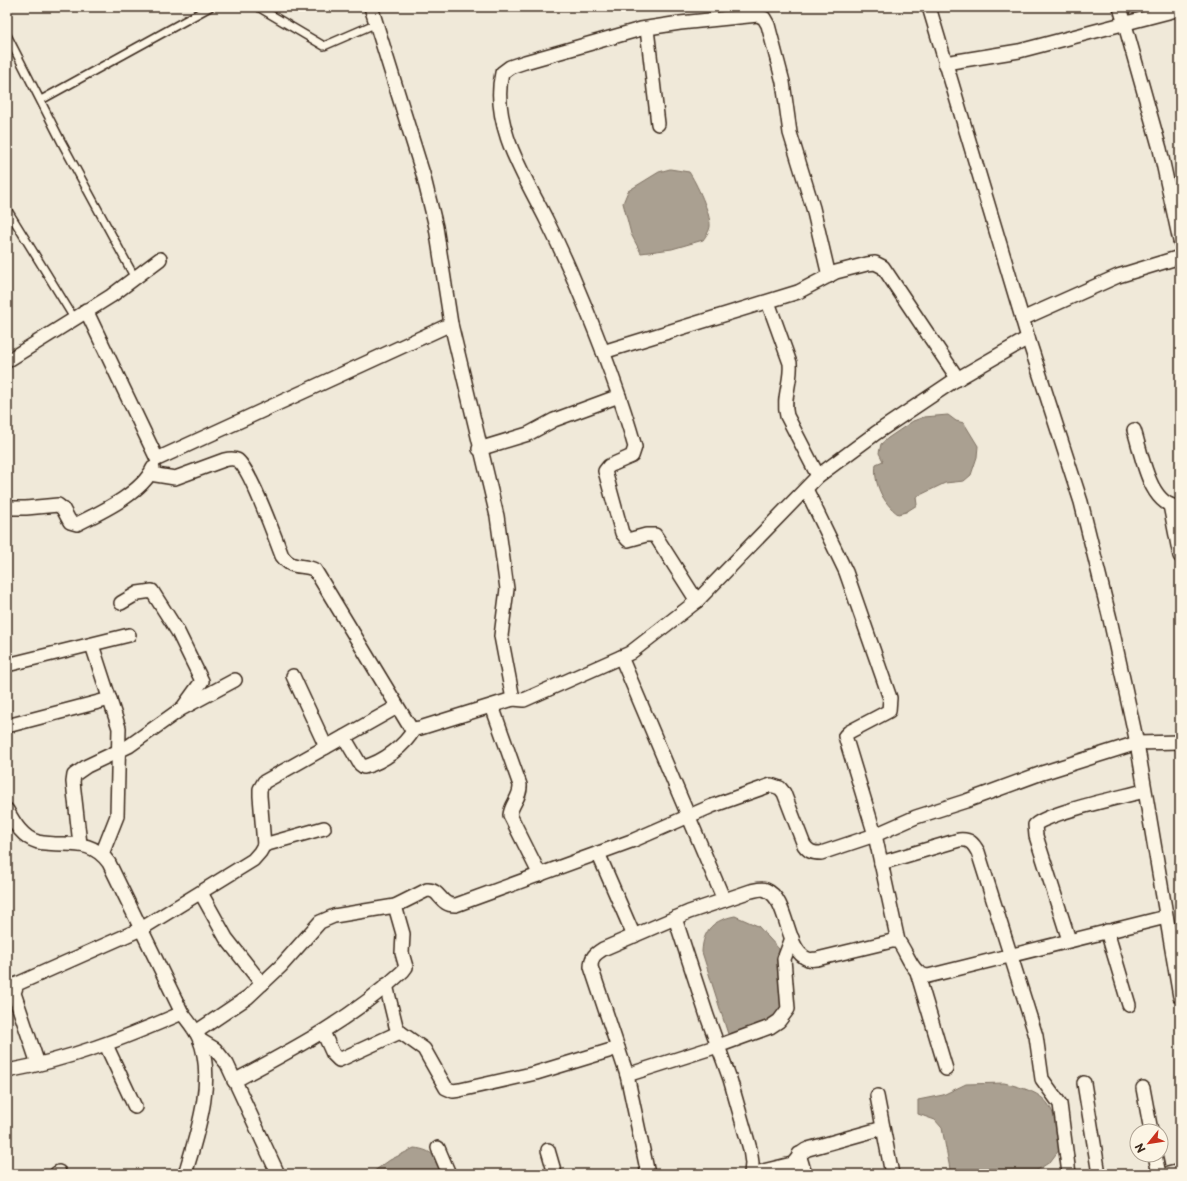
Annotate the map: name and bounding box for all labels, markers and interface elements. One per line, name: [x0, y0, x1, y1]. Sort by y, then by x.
north arrow: [1129, 1123, 1169, 1163]
text: N: [1130, 1140, 1149, 1156]

